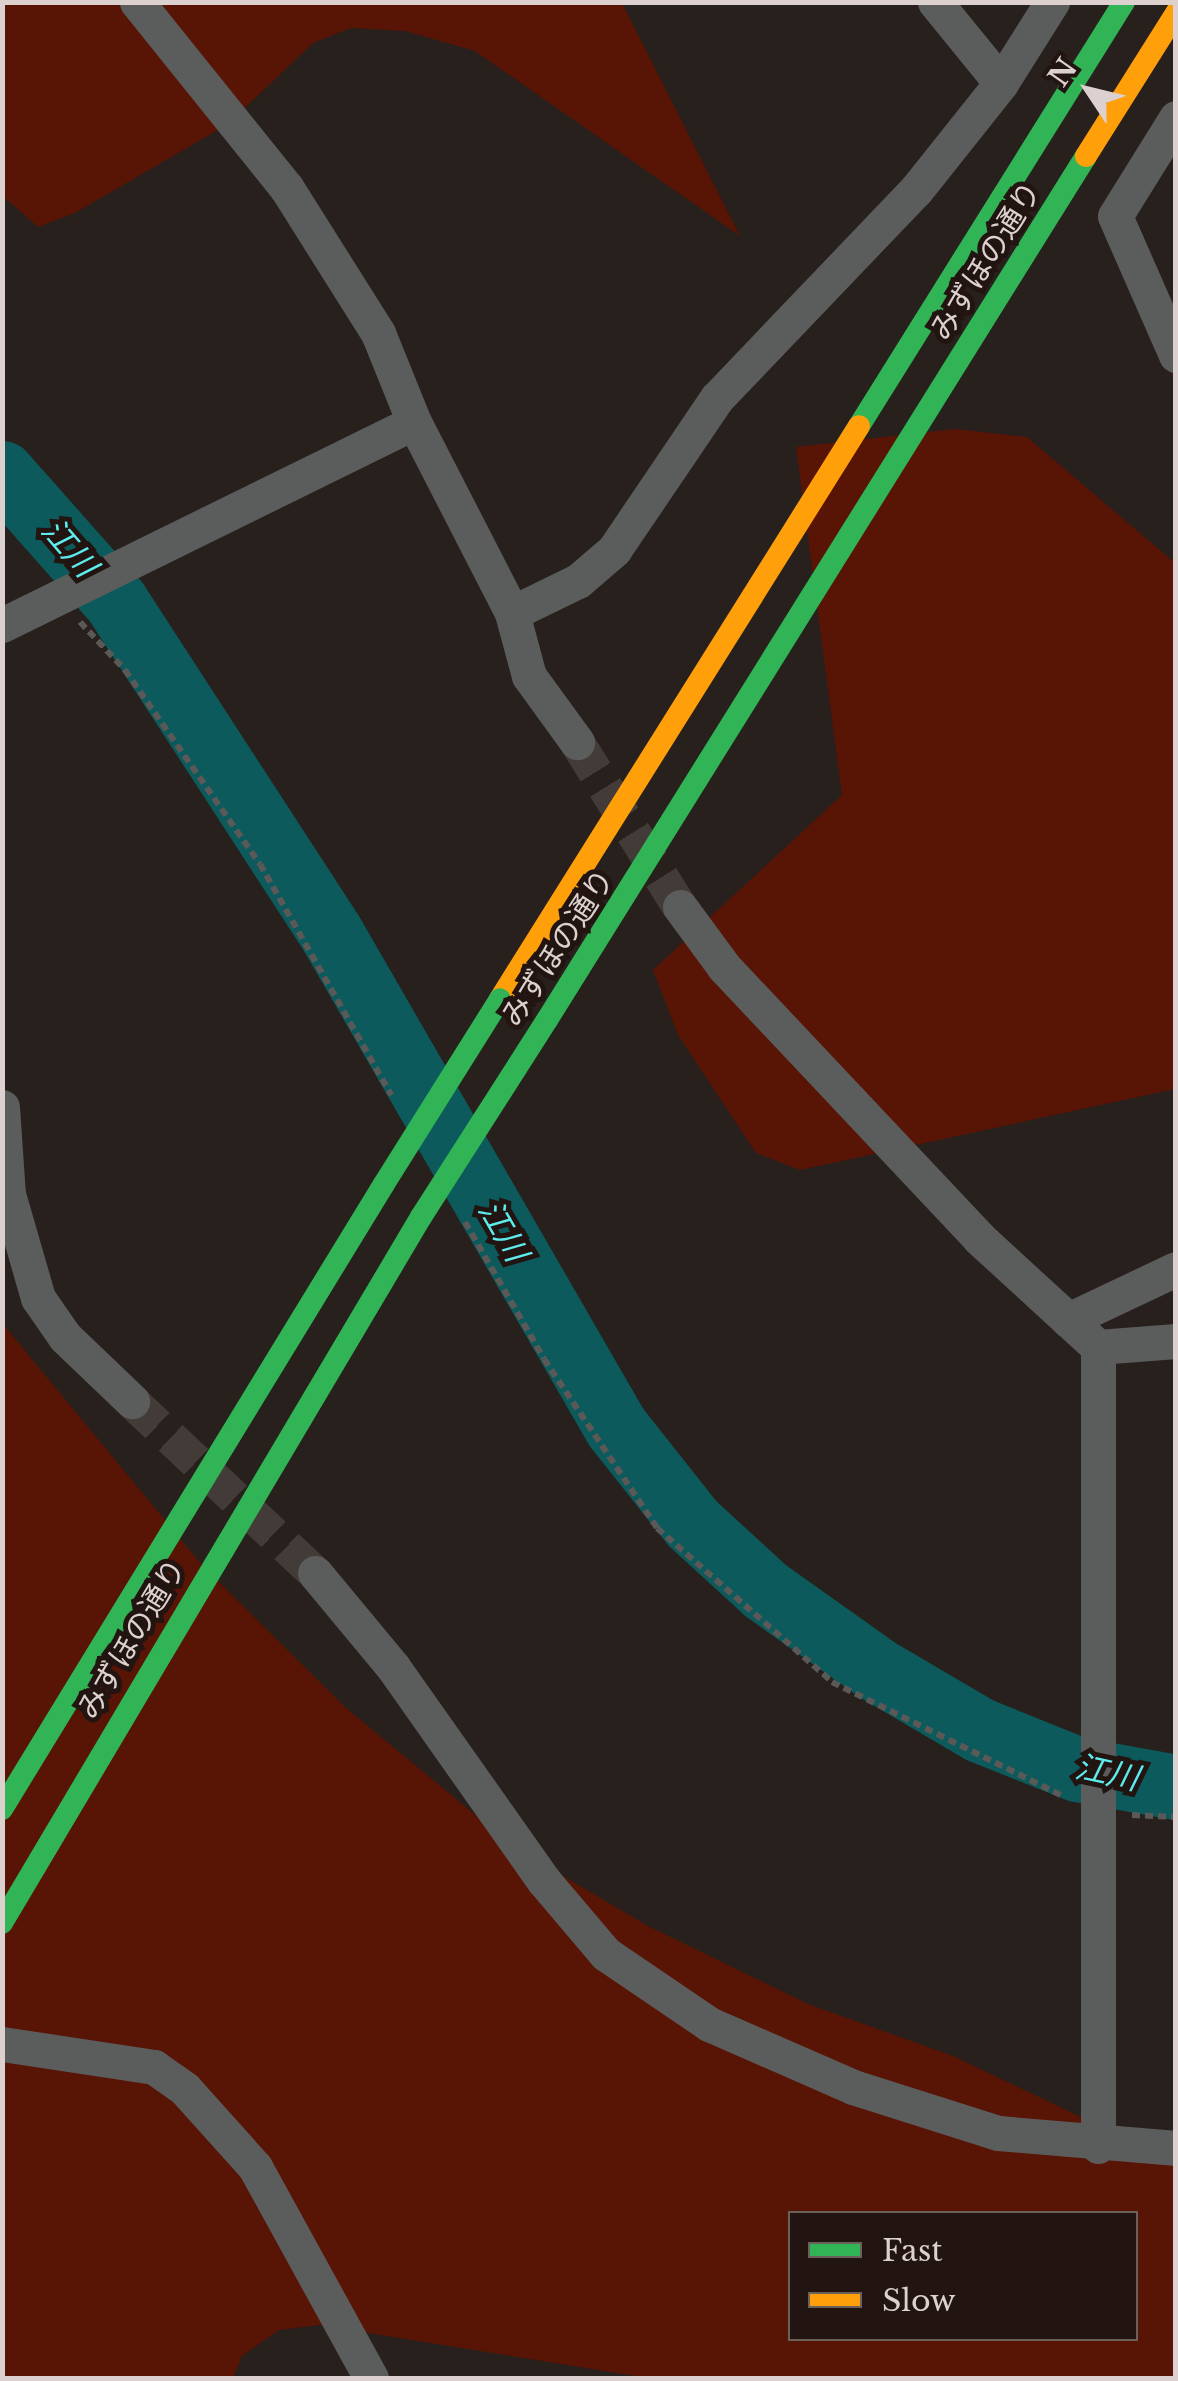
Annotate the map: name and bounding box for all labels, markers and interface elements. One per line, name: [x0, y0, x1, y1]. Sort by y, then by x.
north arrow: [1038, 40, 1138, 140]
text: N: [1041, 52, 1085, 93]
street label: みずほの通り: [923, 175, 1049, 347]
water label: 江川: [34, 511, 104, 585]
street label: みずほの通り: [494, 863, 622, 1033]
water label: 江川: [470, 1194, 536, 1268]
street label: みずほの通り: [70, 1553, 194, 1725]
water label: 江川: [1072, 1748, 1142, 1798]
legend: [788, 2211, 1138, 2341]
text: Fast: [882, 2232, 943, 2269]
text: Slow: [882, 2282, 956, 2319]

